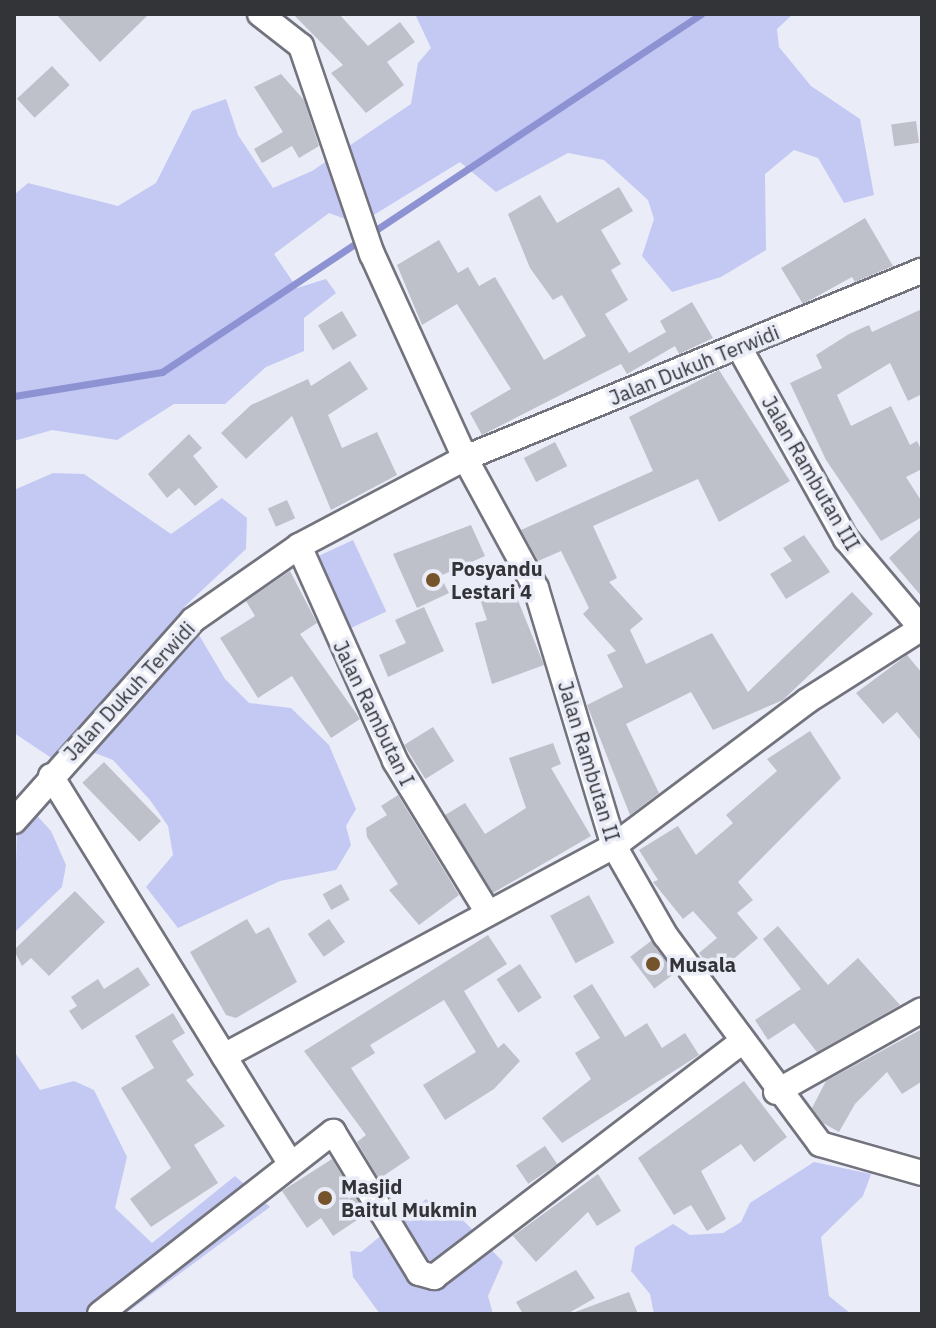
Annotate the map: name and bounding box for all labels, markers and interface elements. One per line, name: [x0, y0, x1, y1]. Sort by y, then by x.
street label: Jalan Dukuh Terwidi: [606, 320, 782, 410]
street label: Jalan Rambutan III: [757, 391, 865, 555]
place label: Posyandu Lestari 4: [451, 556, 543, 603]
marker: Posyandu Lestari 4: [422, 569, 444, 591]
street label: Jalan Dukuh Terwidi: [58, 617, 200, 765]
street label: Jalan Rambutan I: [328, 636, 420, 790]
street label: Jalan Rambutan II: [553, 678, 625, 844]
place label: Musala: [669, 952, 736, 976]
marker: Musala: [644, 955, 662, 973]
place label: Masjid Baitul Mukmin: [341, 1174, 477, 1221]
marker: Masjid Baitul Mukmin: [316, 1189, 334, 1207]

